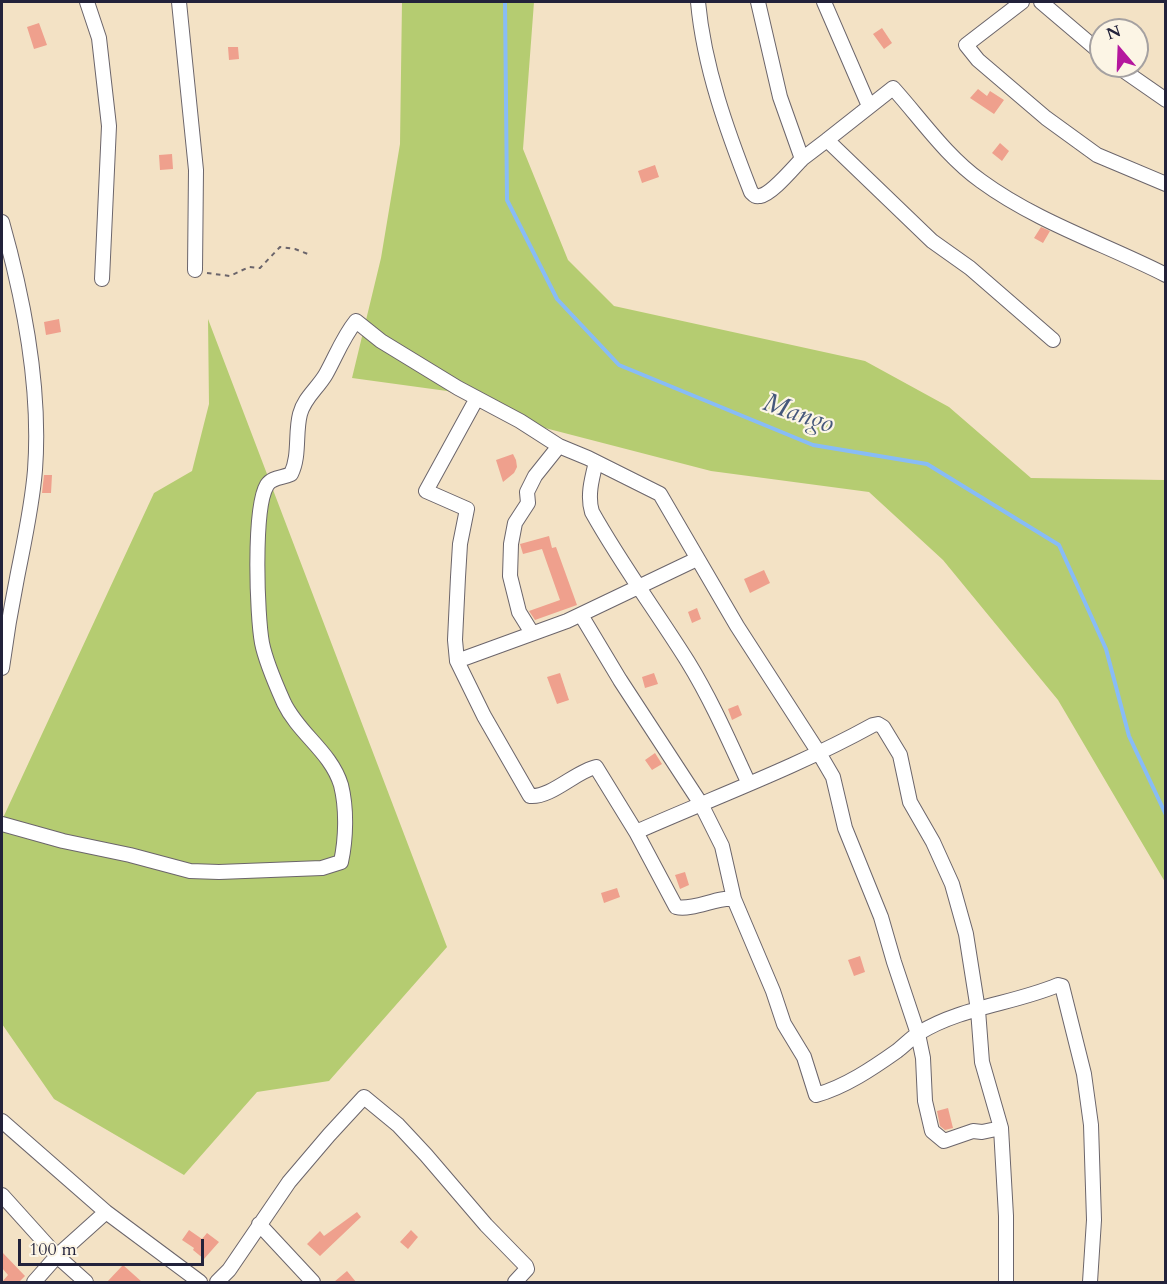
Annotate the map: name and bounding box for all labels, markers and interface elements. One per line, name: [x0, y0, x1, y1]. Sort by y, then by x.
north arrow: [1089, 18, 1149, 78]
text: N: [1104, 20, 1124, 46]
water label: Mango: [758, 388, 838, 442]
scale bar: [21, 1227, 207, 1265]
text: 100 m: [29, 1237, 77, 1262]

